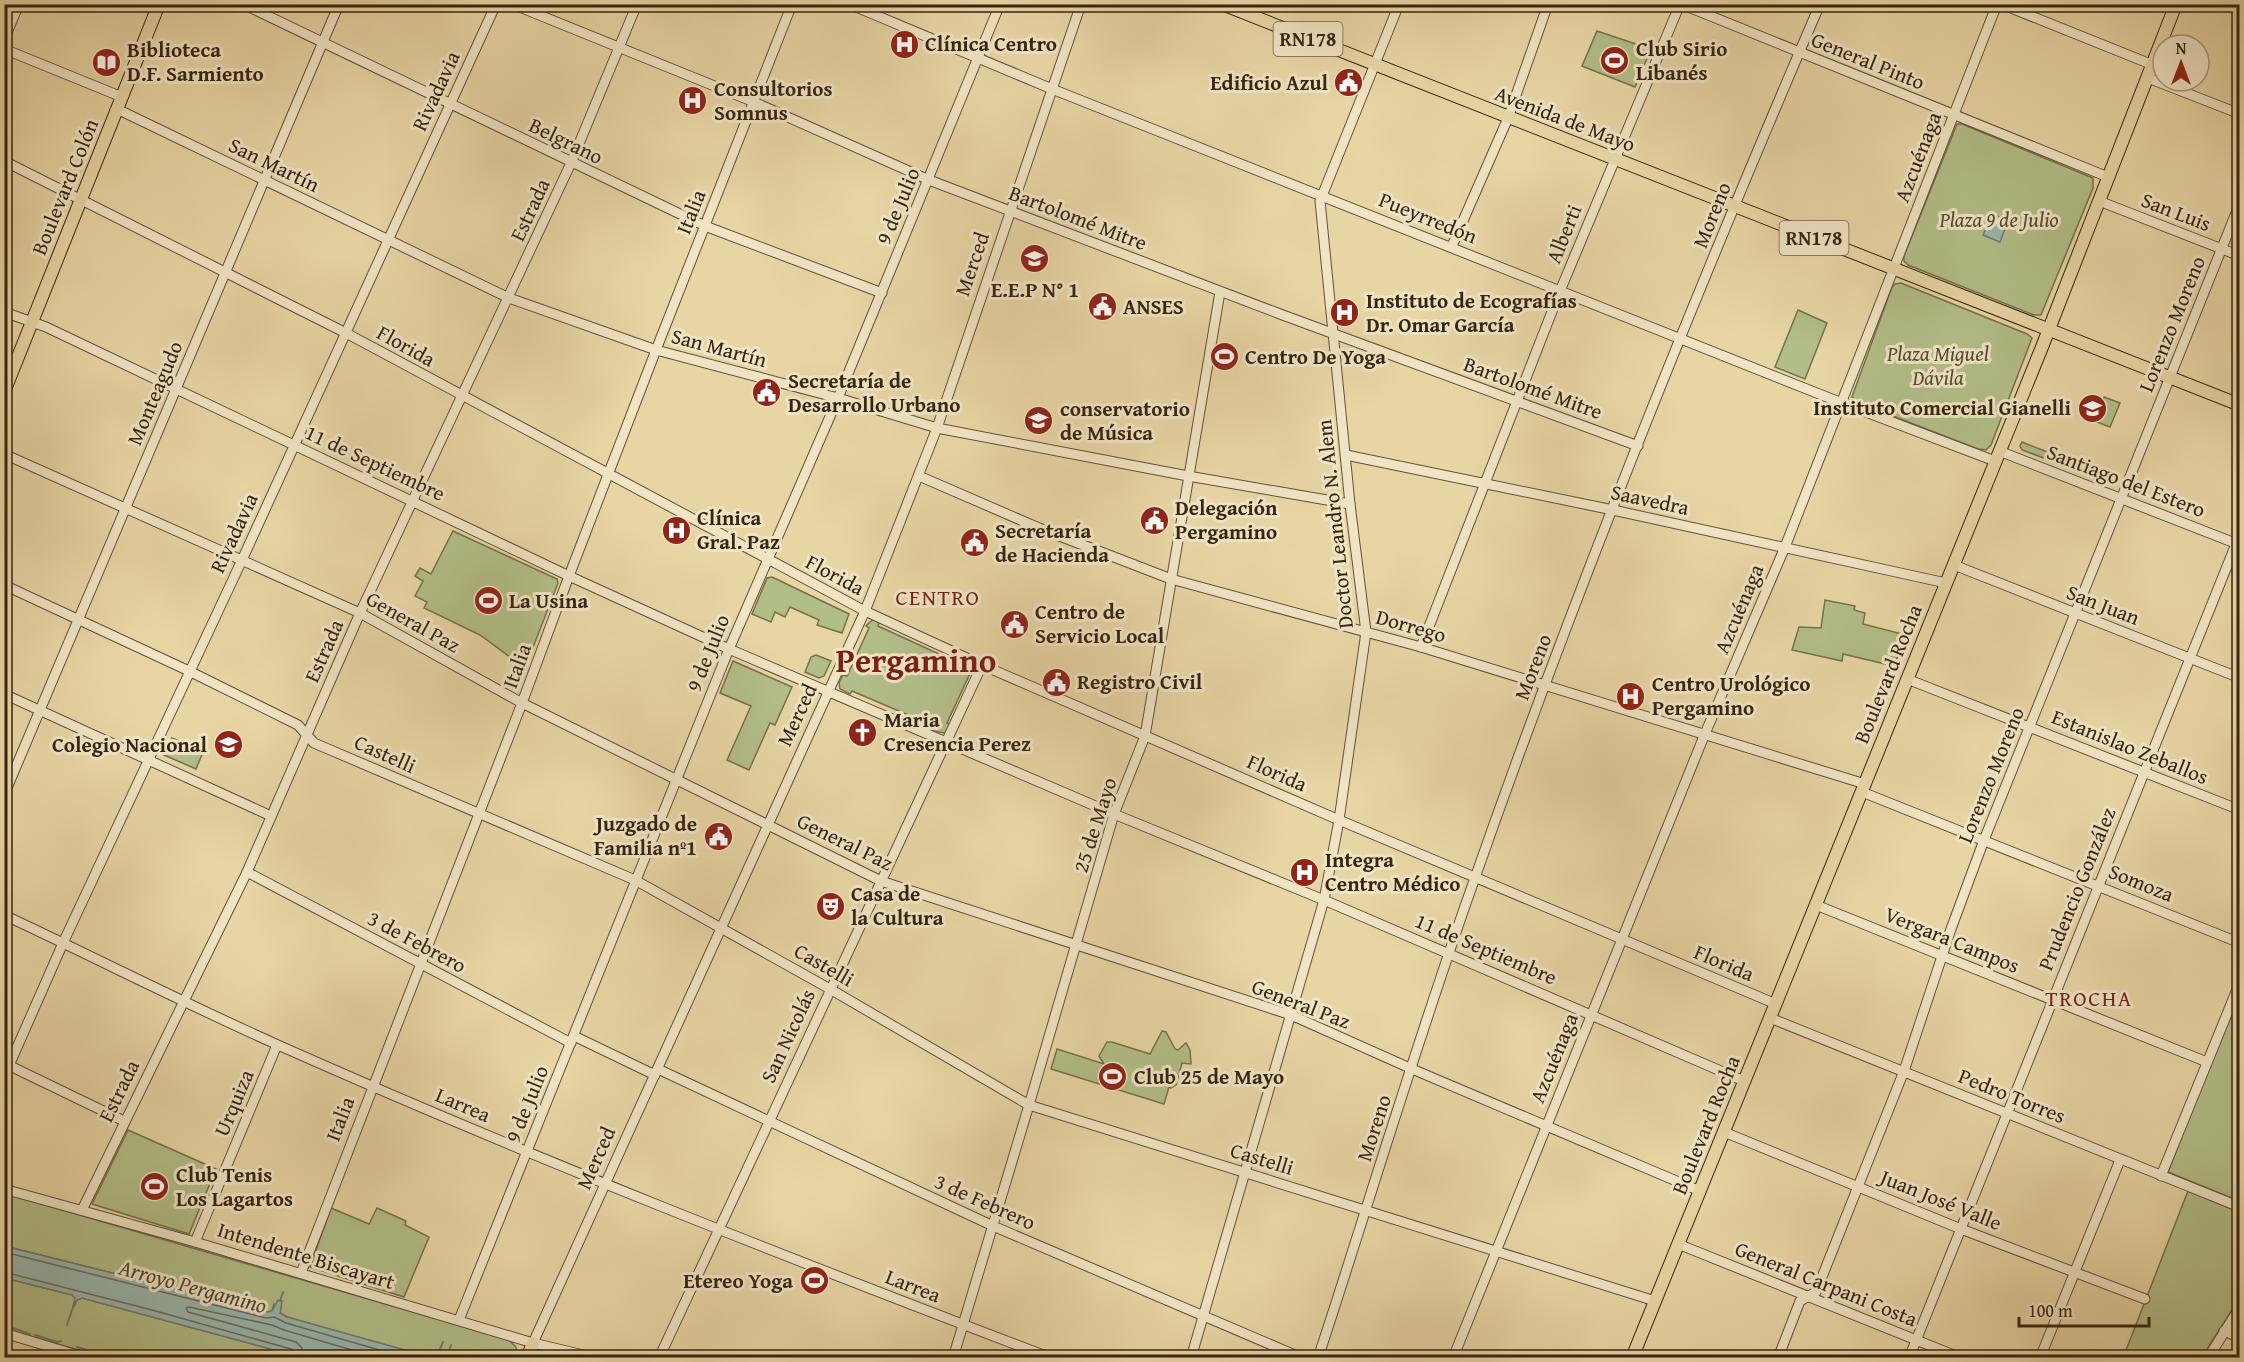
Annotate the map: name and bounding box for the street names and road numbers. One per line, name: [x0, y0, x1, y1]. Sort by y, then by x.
road number: RN178: [1274, 22, 1342, 56]
street label: General Pinto: [1807, 24, 1930, 97]
street label: Rivadavia: [404, 46, 468, 136]
street label: Avenida de Mayo: [1490, 77, 1640, 160]
street label: Azcuénaga: [1886, 107, 1949, 207]
street label: Belgrano: [524, 109, 609, 172]
street label: Boulevard Colón: [23, 114, 106, 260]
street label: San Martín: [224, 129, 325, 200]
street label: 9 de Julio: [867, 163, 928, 249]
street label: Estrada: [502, 173, 558, 246]
street label: Bartolomé Mitre: [1005, 177, 1152, 258]
street label: Moreno: [1684, 177, 1739, 252]
street label: Pueyrredón: [1374, 184, 1482, 251]
street label: San Luis: [2137, 184, 2216, 239]
street label: Italia: [668, 185, 713, 239]
street label: Alberti: [1538, 199, 1589, 268]
road number: RN178: [1780, 221, 1848, 255]
street label: Merced: [946, 227, 997, 300]
street label: Lorenzo Moreno: [2130, 251, 2213, 396]
street label: Florida: [371, 317, 441, 374]
street label: San Martín: [668, 320, 770, 375]
street label: Monteagudo: [119, 336, 190, 450]
street label: Bartolomé Mitre: [1459, 348, 1607, 427]
street label: 11 de Septiembre: [300, 417, 450, 509]
street label: Doctor Leandro N. Alem: [1308, 418, 1361, 630]
street label: Santiago del Estero: [2042, 436, 2210, 525]
street label: Saavedra: [1608, 476, 1692, 523]
street label: Rivadavia: [202, 488, 266, 578]
street label: Florida: [800, 546, 870, 603]
street label: Azcuénaga: [1706, 559, 1771, 658]
street label: San Juan: [2062, 576, 2145, 633]
street label: General Paz: [361, 583, 466, 660]
street label: Boulevard Rocha: [1846, 600, 1930, 748]
street label: Dorrego: [1373, 601, 1450, 650]
street label: 9 de Julio: [678, 609, 737, 696]
street label: Estrada: [296, 614, 351, 687]
street label: Moreno: [1506, 629, 1559, 704]
street label: Italia: [494, 639, 539, 693]
street label: Merced: [769, 678, 825, 751]
street label: Estanislao Zeballos: [2047, 701, 2213, 792]
street label: Lorenzo Moreno: [1949, 702, 2032, 847]
street label: Castelli: [349, 726, 421, 781]
street label: Florida: [1242, 746, 1312, 799]
street label: 25 de Mayo: [1065, 773, 1124, 876]
street label: Prudencio González: [2030, 803, 2123, 975]
street label: General Paz: [792, 805, 898, 878]
street label: Somoza: [2104, 855, 2179, 910]
street label: Vergara Campos: [1880, 898, 2024, 981]
street label: 3 de Febrero: [362, 903, 472, 981]
street label: 11 de Septiembre: [1410, 905, 1562, 992]
street label: Castelli: [789, 935, 860, 994]
street label: Florida: [1689, 936, 1759, 989]
street label: General Paz: [1247, 971, 1355, 1036]
street label: San Nicolás: [752, 984, 823, 1088]
street label: Azcuénaga: [1521, 1008, 1586, 1107]
street label: Boulevard Rocha: [1664, 1051, 1748, 1199]
street label: Estrada: [90, 1054, 147, 1127]
street label: 9 de Julio: [497, 1060, 556, 1147]
street label: Pedro Torres: [1954, 1060, 2070, 1131]
street label: Urquiza: [206, 1065, 261, 1141]
street label: Larrea: [431, 1079, 496, 1130]
street label: Moreno: [1348, 1090, 1399, 1165]
street label: Italia: [317, 1092, 362, 1146]
street label: Merced: [568, 1121, 623, 1194]
street label: Castelli: [1227, 1134, 1298, 1183]
street label: Juan José Valle: [1873, 1160, 2007, 1238]
street label: 3 de Febrero: [930, 1165, 1041, 1238]
street label: Intendente Biscayart: [214, 1214, 399, 1297]
street label: General Carpani Costa: [1730, 1233, 1922, 1334]
street label: Larrea: [881, 1261, 945, 1310]

